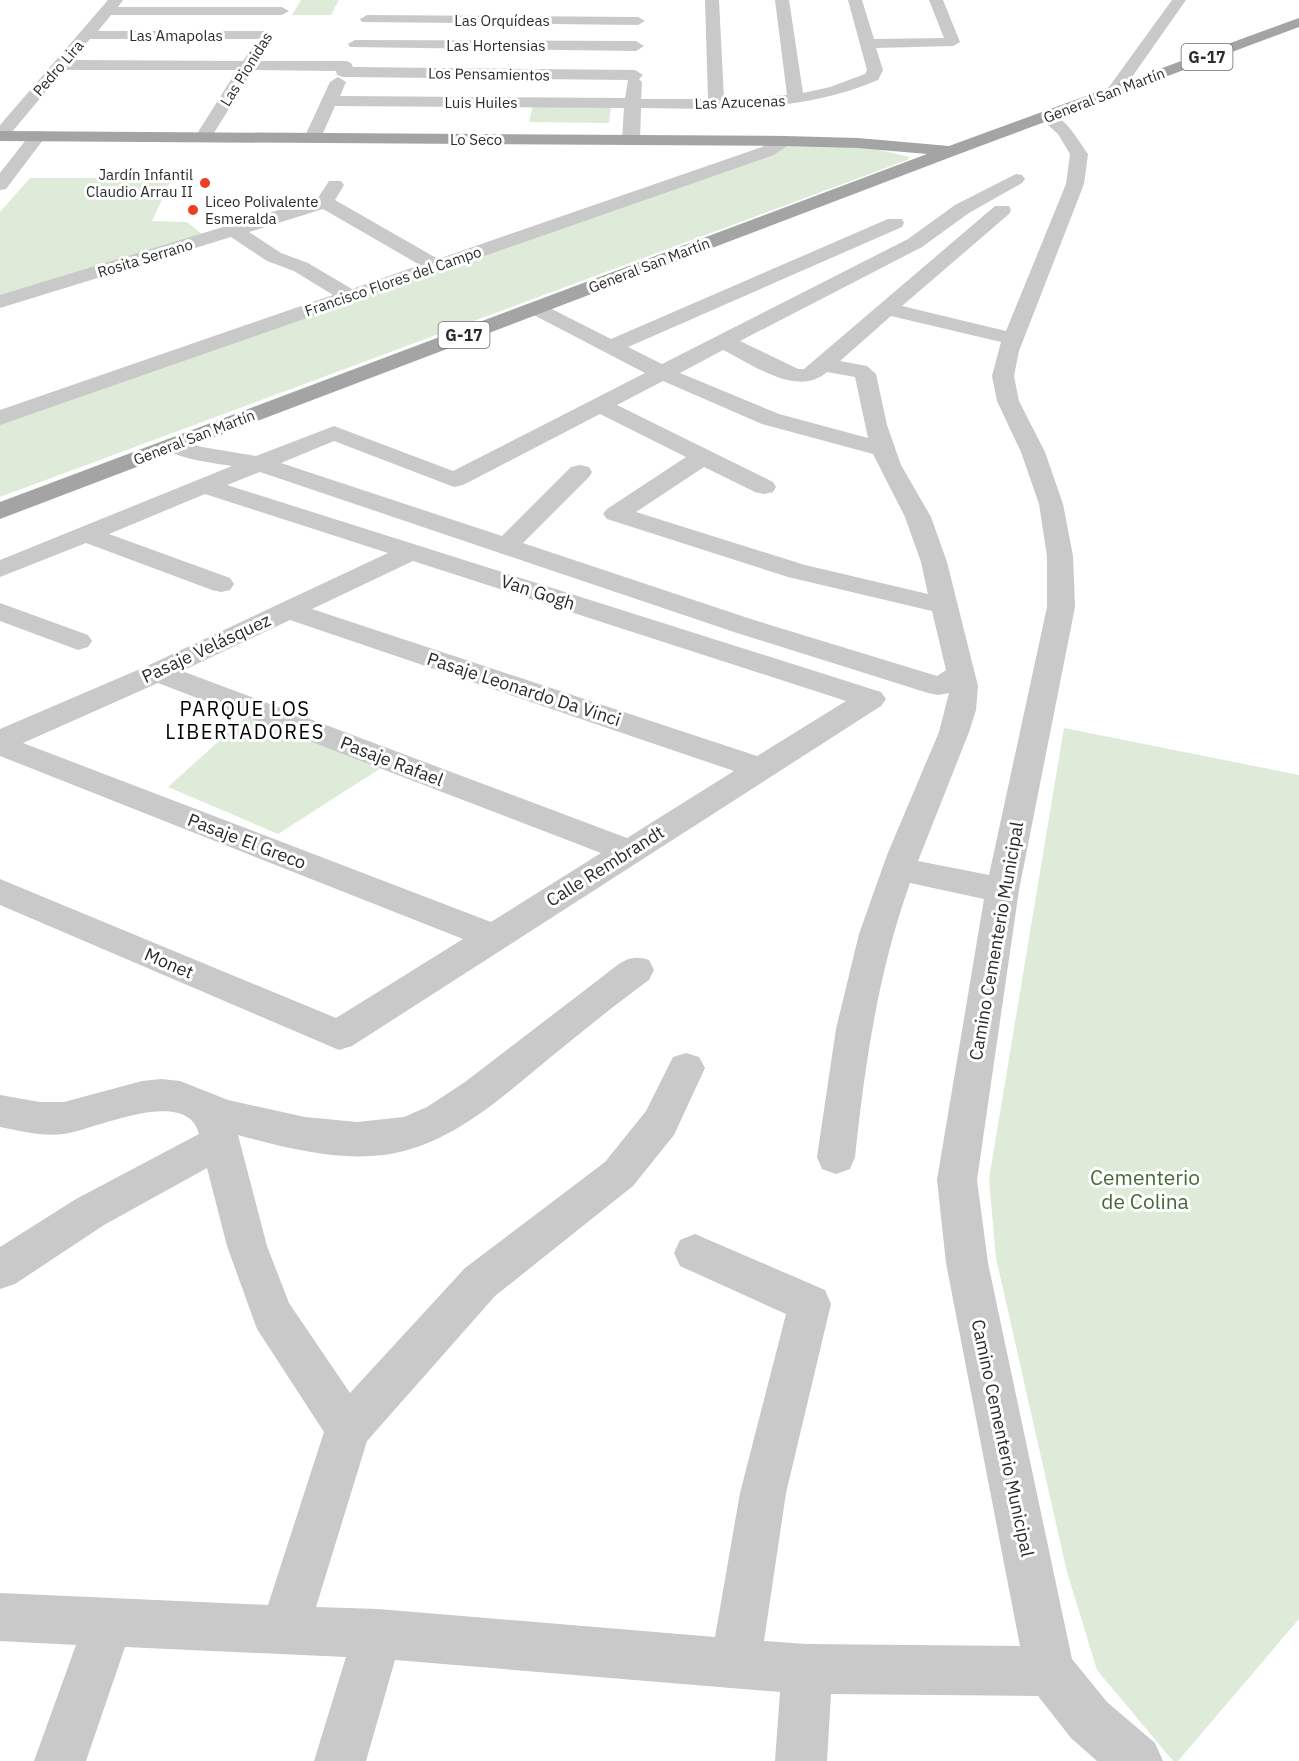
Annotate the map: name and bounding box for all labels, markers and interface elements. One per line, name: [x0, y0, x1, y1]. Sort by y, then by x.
street label: Las Orquídeas: [454, 11, 550, 30]
street label: Las Amapolas: [129, 26, 223, 45]
street label: Las Pionidas: [216, 28, 276, 110]
street label: Pedro Lira: [29, 36, 87, 100]
street label: Las Hortensias: [446, 36, 546, 55]
road number: G-17: [1182, 44, 1232, 70]
street label: Los Pensamientos: [428, 63, 550, 85]
street label: General San Martín: [1041, 63, 1167, 127]
street label: Las Azucenas: [694, 91, 786, 113]
street label: Luis Huiles: [445, 93, 517, 112]
street label: Lo Seco: [450, 130, 502, 149]
place label: Jardín Infantil Claudio Arrau II: [86, 165, 193, 201]
marker: Jardín Infantil Claudio Arrau II: [198, 176, 212, 190]
place label: Liceo Polivalente Esmeralda: [205, 192, 318, 228]
marker: Liceo Polivalente Esmeralda: [186, 203, 200, 217]
street label: General San Martín: [586, 233, 712, 297]
street label: Rosita Serrano: [95, 235, 195, 281]
street label: Francisco Flores del Campo: [302, 242, 484, 320]
road number: G-17: [438, 322, 490, 348]
street label: General San Martín: [131, 405, 257, 469]
street label: Van Gogh: [498, 569, 578, 615]
street label: Pasaje Velásquez: [138, 608, 274, 688]
street label: Pasaje Leonardo Da Vinci: [424, 647, 624, 731]
district label: PARQUE LOS LIBERTADORES: [165, 695, 325, 745]
street label: Pasaje Rafael: [337, 731, 447, 791]
street label: Pasaje El Greco: [185, 808, 309, 874]
street label: Calle Rembrandt: [542, 820, 668, 912]
street label: Camino Cementerio Municipal: [964, 820, 1028, 1062]
street label: Monet: [141, 942, 197, 984]
park label: Cementerio de Colina: [1090, 1163, 1200, 1215]
street label: Camino Cementerio Municipal: [967, 1317, 1039, 1559]

